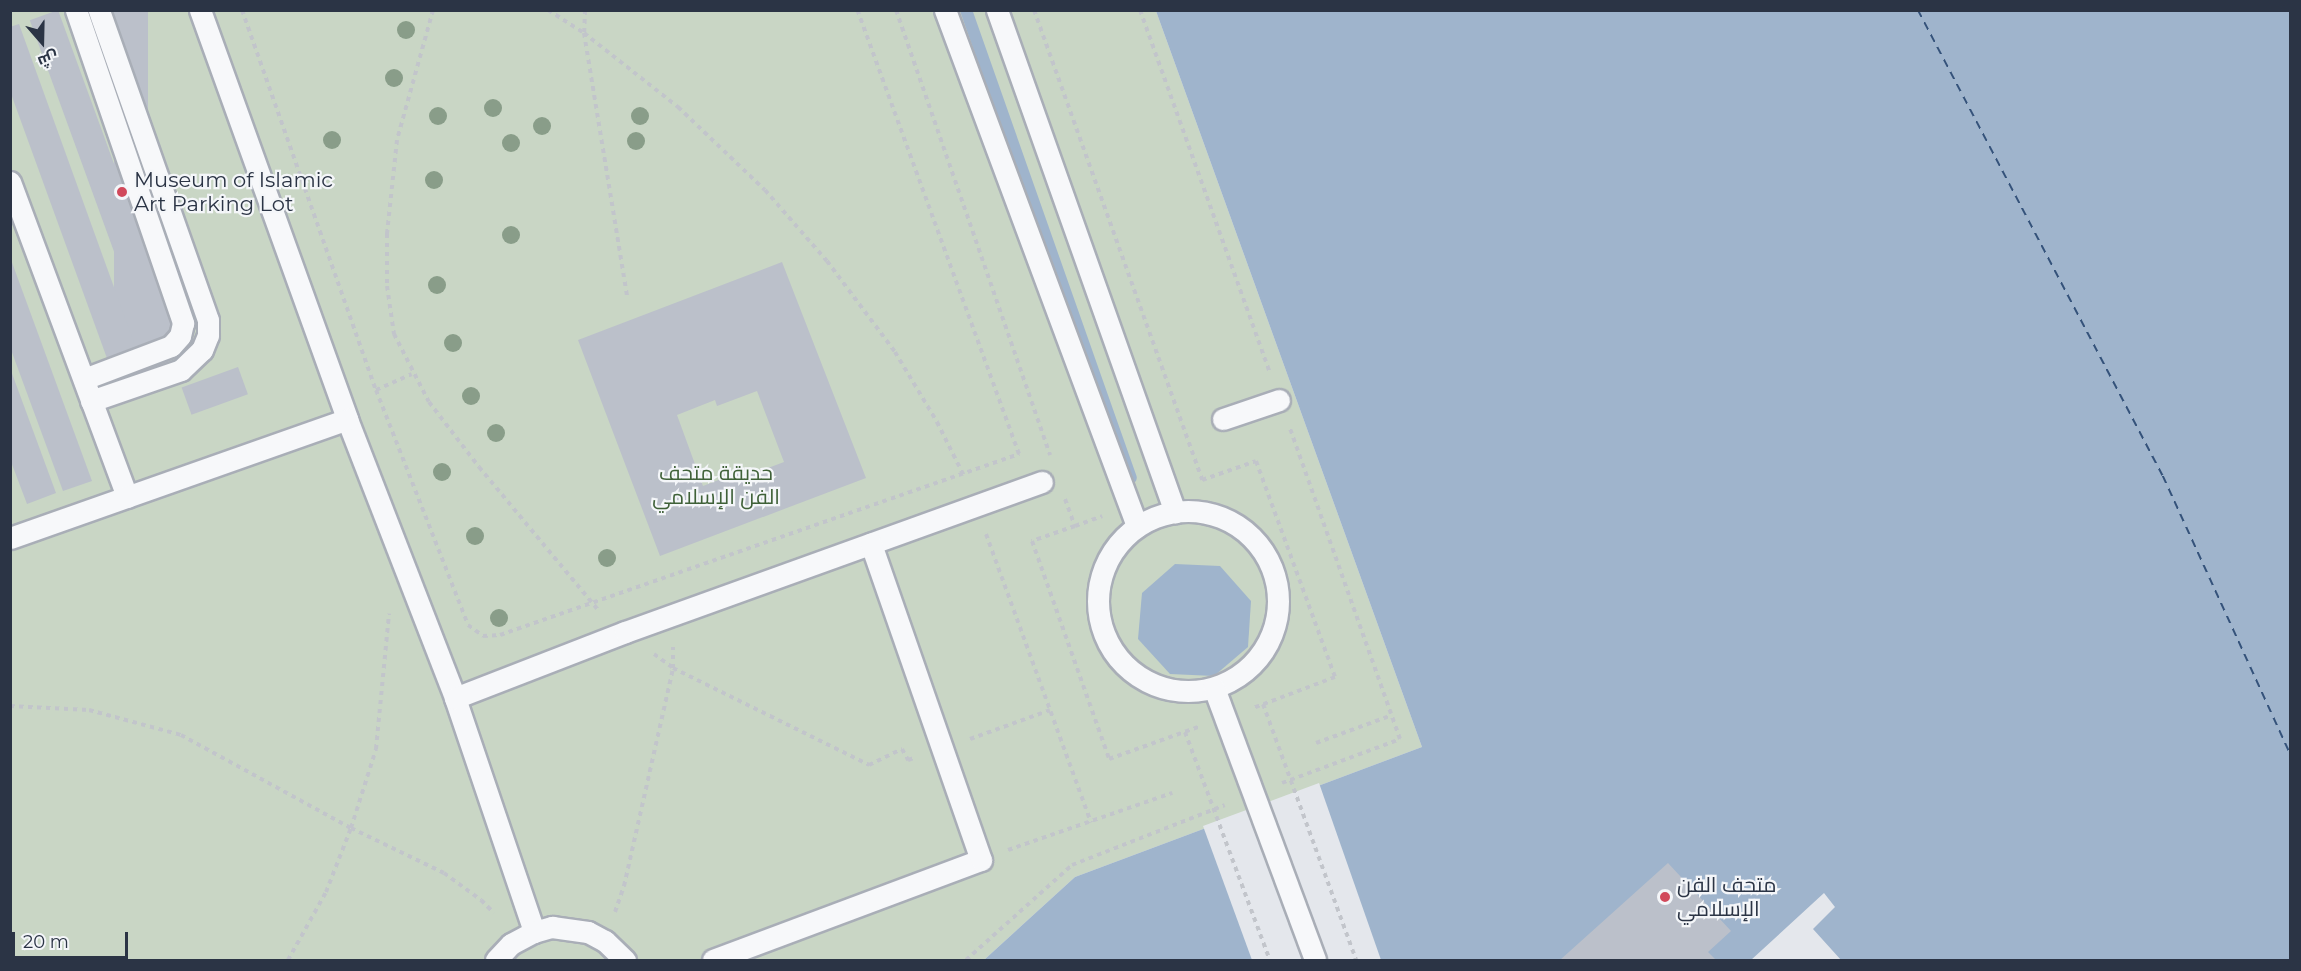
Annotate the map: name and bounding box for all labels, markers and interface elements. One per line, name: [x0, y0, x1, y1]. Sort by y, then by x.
north arrow: [12, 12, 72, 72]
text: ش: [35, 47, 61, 72]
place label: Museum of Islamic Art Parking Lot: [134, 167, 333, 217]
marker: Museum of Islamic Art Parking Lot: [115, 185, 129, 199]
park label: حديقة متحف الفن الإسلامي: [652, 460, 780, 510]
place label: متحف الفن الإسلامي: [1677, 872, 1776, 922]
marker: متحف الفن الإسلامي: [1658, 890, 1672, 904]
scale bar: [15, 920, 130, 958]
text: 20 m: [23, 931, 69, 953]

